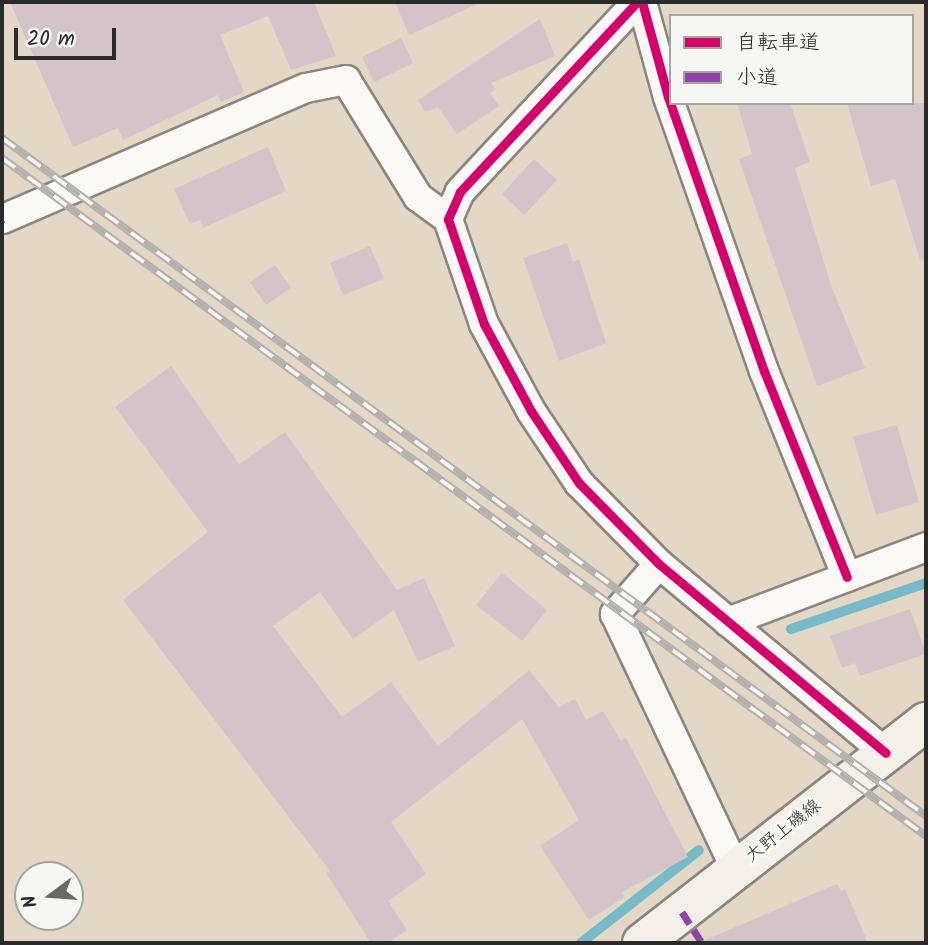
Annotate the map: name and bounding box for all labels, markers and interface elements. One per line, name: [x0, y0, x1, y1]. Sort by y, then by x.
scale bar: [18, 14, 119, 58]
legend: [669, 14, 914, 105]
text: 20 m: [27, 23, 75, 56]
text: 自転車道: [736, 27, 820, 60]
text: 小道: [736, 62, 778, 95]
street label: 大野上磯線: [742, 796, 826, 868]
north arrow: [14, 861, 84, 931]
text: N: [15, 891, 47, 911]

